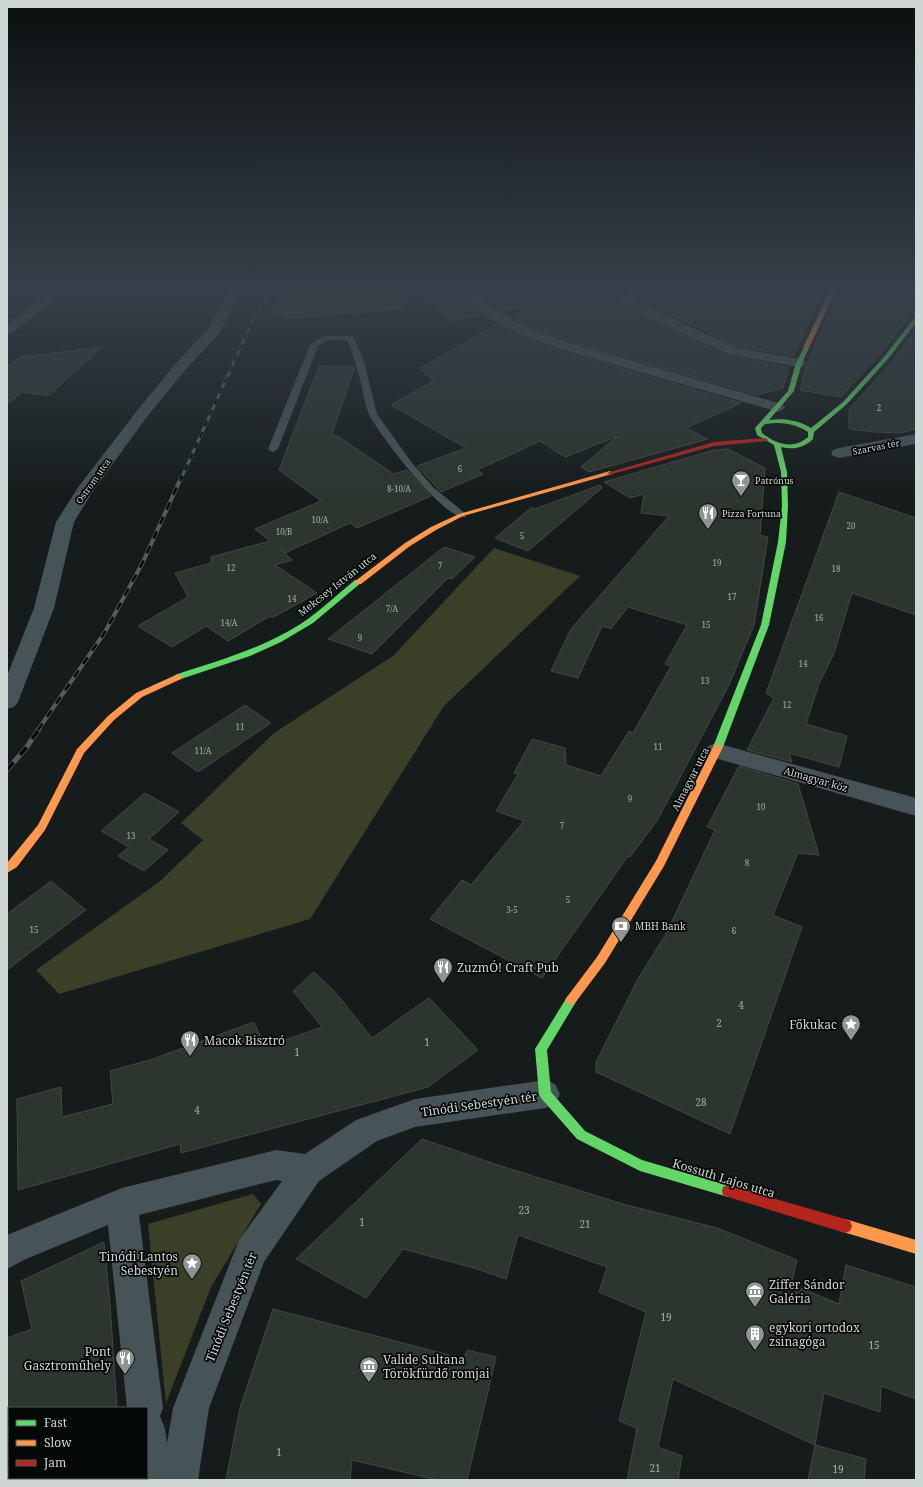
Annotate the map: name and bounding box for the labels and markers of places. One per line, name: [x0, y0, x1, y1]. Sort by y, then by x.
bar icon: Patrónus: [730, 469, 752, 497]
place label: Patrónus: [755, 474, 794, 487]
restaurant icon: Pizza Fortuna: [697, 502, 719, 530]
place label: Pizza Fortuna: [722, 507, 781, 520]
bank icon: MBH Bank: [610, 915, 632, 943]
place label: MBH Bank: [635, 919, 686, 933]
restaurant icon: ZuzmÓ! Craft Pub: [432, 956, 454, 984]
place label: ZuzmÓ! Craft Pub: [457, 959, 559, 976]
place icon: Főkukac: [840, 1013, 862, 1041]
place label: Főkukac: [789, 1016, 837, 1033]
restaurant icon: Macok Bisztró: [179, 1029, 201, 1057]
place label: Macok Bisztró: [204, 1032, 285, 1049]
place label: Tinódi Lantos Sebestyén: [99, 1248, 178, 1279]
place icon: Tinódi Lantos Sebestyén: [181, 1252, 203, 1280]
place label: Ziffer Sándor Galéria: [769, 1276, 845, 1307]
museum icon: Ziffer Sándor Galéria: [744, 1280, 766, 1308]
place label: egykori ortodox zsinagóga: [769, 1319, 860, 1350]
building icon: egykori ortodox zsinagóga: [744, 1323, 766, 1351]
place label: Pont Gasztroműhely: [24, 1343, 111, 1374]
restaurant icon: Pont Gasztroműhely: [114, 1347, 136, 1375]
place label: Valide Sultana Törökfürdő romjai: [383, 1351, 490, 1382]
museum icon: Valide Sultana Törökfürdő romjai: [358, 1355, 380, 1383]

